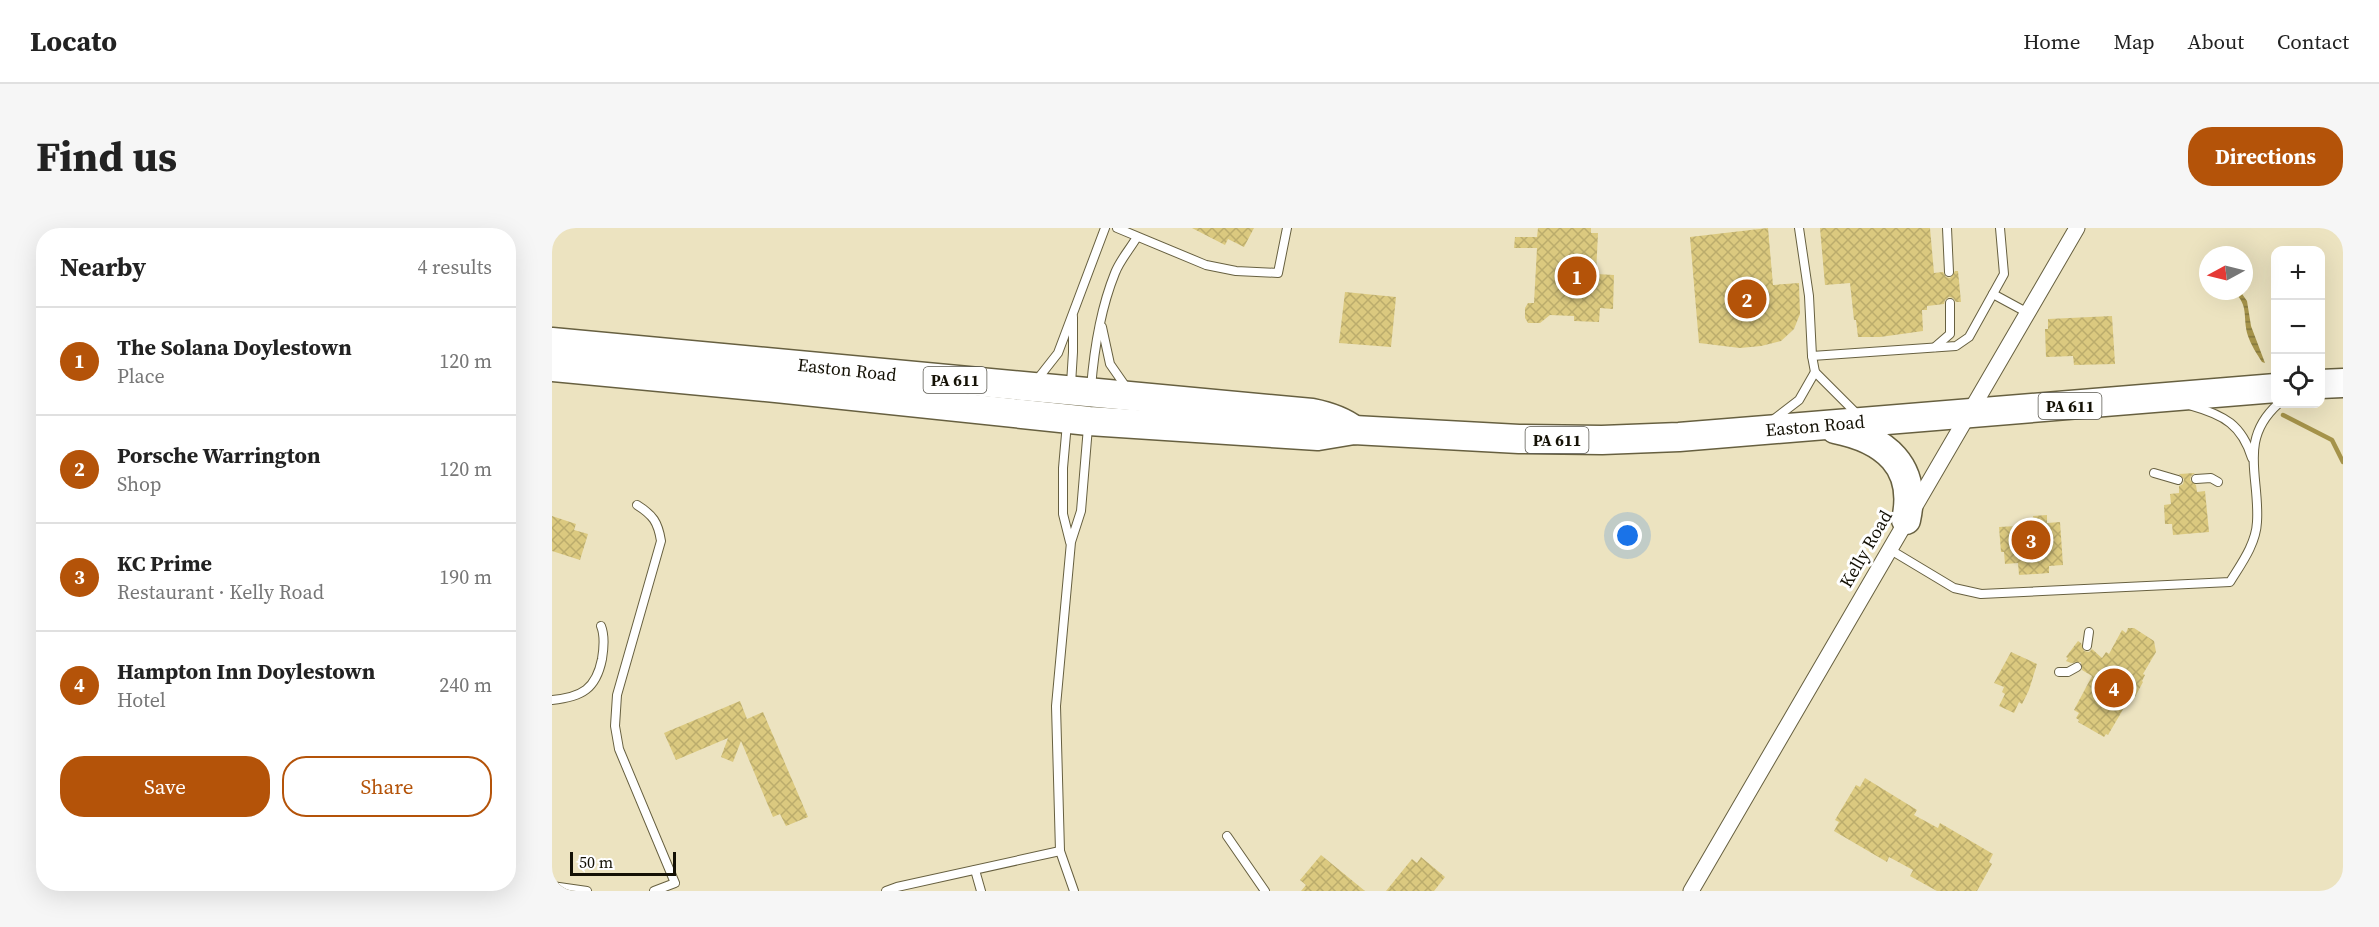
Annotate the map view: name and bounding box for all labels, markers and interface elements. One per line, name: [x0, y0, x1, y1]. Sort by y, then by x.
text: Locato: [30, 22, 117, 60]
text: Home: [2023, 27, 2081, 56]
text: Map: [2114, 27, 2155, 56]
text: About: [2188, 27, 2244, 56]
text: Contact: [2277, 27, 2349, 56]
text: Find us: [36, 127, 177, 185]
button: Directions: [2188, 127, 2343, 186]
north arrow: [2199, 246, 2253, 300]
map controls: [2271, 246, 2325, 408]
button: +: [2271, 246, 2325, 300]
text: Nearby: [60, 249, 146, 285]
text: 4 results: [417, 253, 492, 281]
pin: 1: [1558, 254, 1596, 298]
pin: 2: [1728, 276, 1766, 322]
button: −: [2271, 300, 2325, 354]
text: The Solana Doylestown: [117, 332, 352, 362]
text: 1: [74, 347, 85, 375]
text: 120 m: [439, 347, 492, 375]
street label: Easton Road: [796, 352, 898, 387]
button: locate: [2271, 354, 2325, 408]
text: Place: [117, 362, 165, 390]
road number: PA 611: [924, 367, 986, 393]
road number: PA 611: [2038, 393, 2102, 419]
street label: Easton Road: [1764, 409, 1866, 442]
road number: PA 611: [1526, 427, 1588, 453]
text: Porsche Warrington: [117, 440, 321, 470]
text: 2: [74, 455, 85, 483]
text: 120 m: [439, 455, 492, 483]
text: Shop: [117, 470, 162, 498]
street label: Kelly Road: [1833, 506, 1898, 592]
pin: 3: [2012, 518, 2050, 562]
your location: [1613, 521, 1642, 550]
text: KC Prime: [117, 548, 212, 578]
text: 3: [74, 563, 85, 591]
text: 190 m: [439, 563, 492, 591]
text: Restaurant · Kelly Road: [117, 578, 324, 606]
text: Hampton Inn Doylestown: [117, 656, 375, 686]
pin: 4: [2094, 666, 2134, 710]
text: 4: [74, 671, 85, 699]
text: 240 m: [439, 671, 492, 699]
text: Hotel: [117, 686, 166, 714]
button: Save: [60, 756, 270, 817]
button: Share: [282, 756, 492, 817]
scale bar: [570, 849, 676, 876]
text: 50 m: [579, 851, 613, 873]

